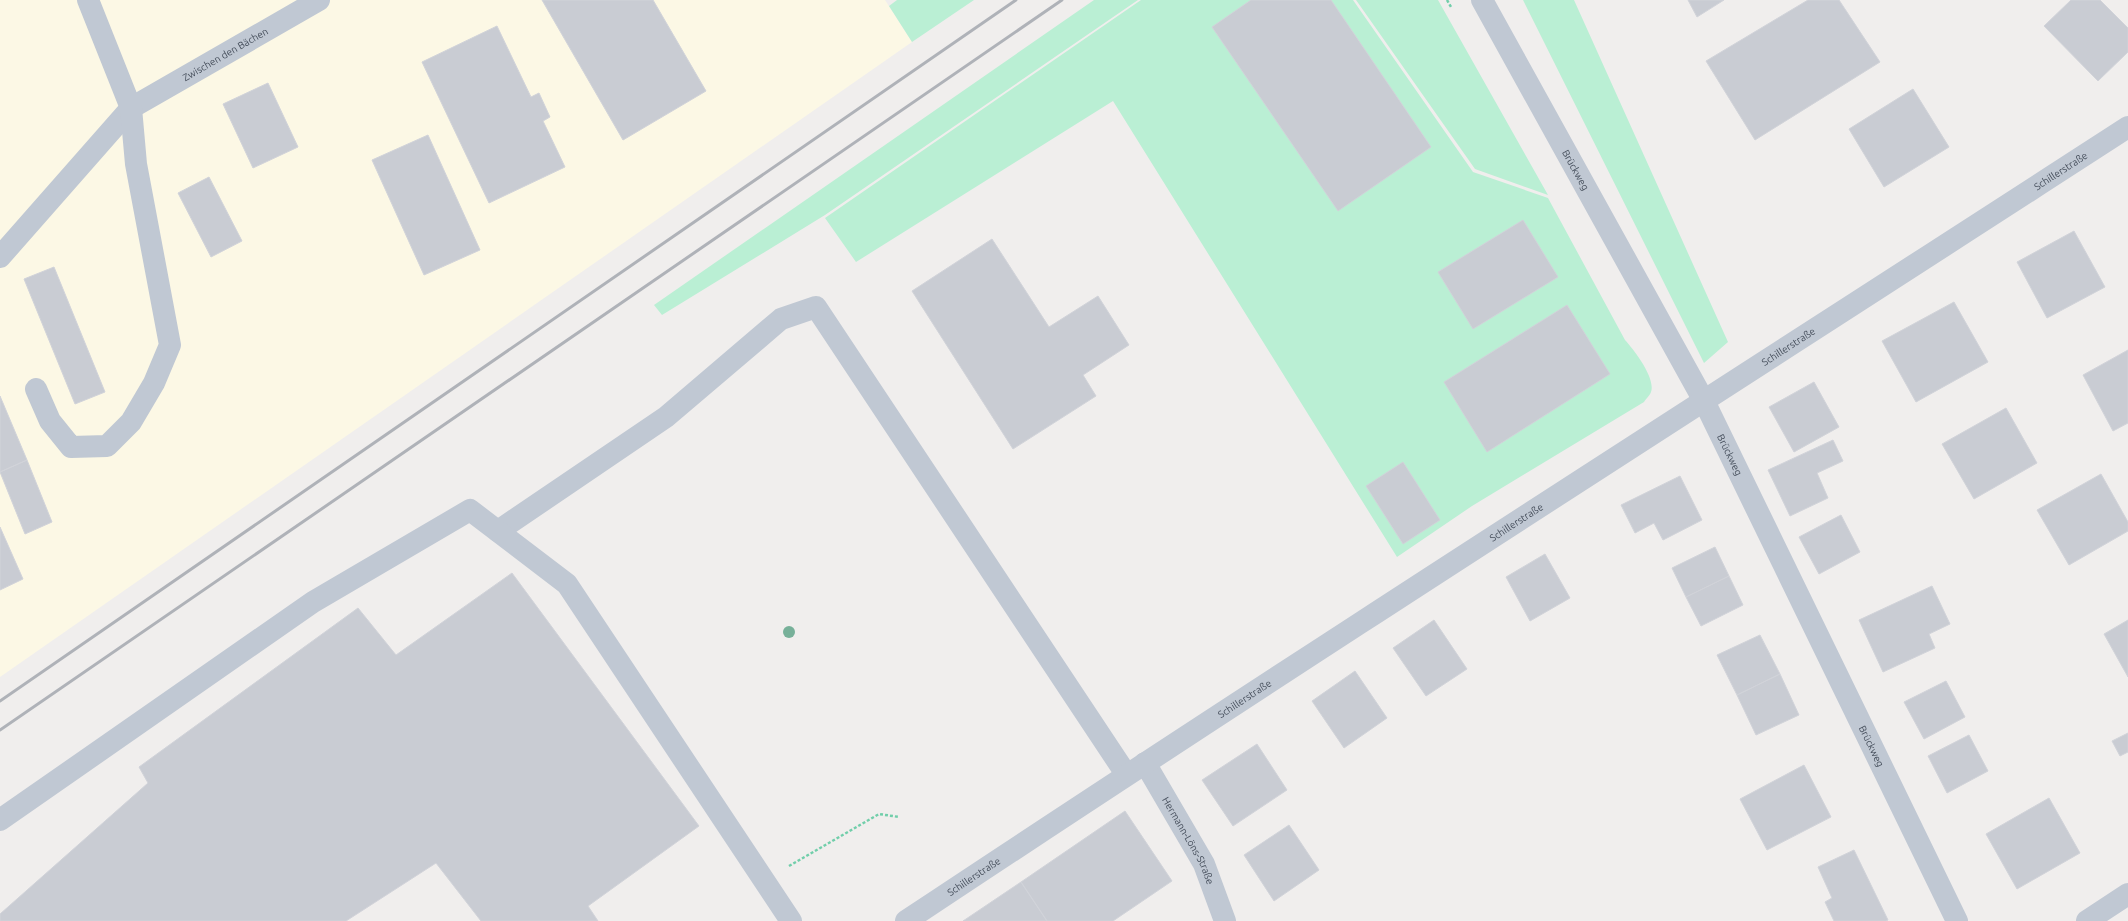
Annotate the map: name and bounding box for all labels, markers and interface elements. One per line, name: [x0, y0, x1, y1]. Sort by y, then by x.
street label: Zwischen den Bächen: [181, 25, 270, 83]
street label: Brückweg: [1560, 148, 1592, 192]
street label: Schillerstraße: [2032, 149, 2089, 192]
street label: Schillerstraße: [1759, 325, 1817, 368]
street label: Brückweg: [1715, 432, 1745, 477]
street label: Schillerstraße: [1487, 501, 1545, 543]
street label: Schillerstraße: [1216, 677, 1273, 720]
street label: Brückweg: [1857, 724, 1887, 768]
street label: Hermann-Löns-Straße: [1160, 795, 1216, 886]
street label: Schillerstraße: [945, 855, 1002, 898]

